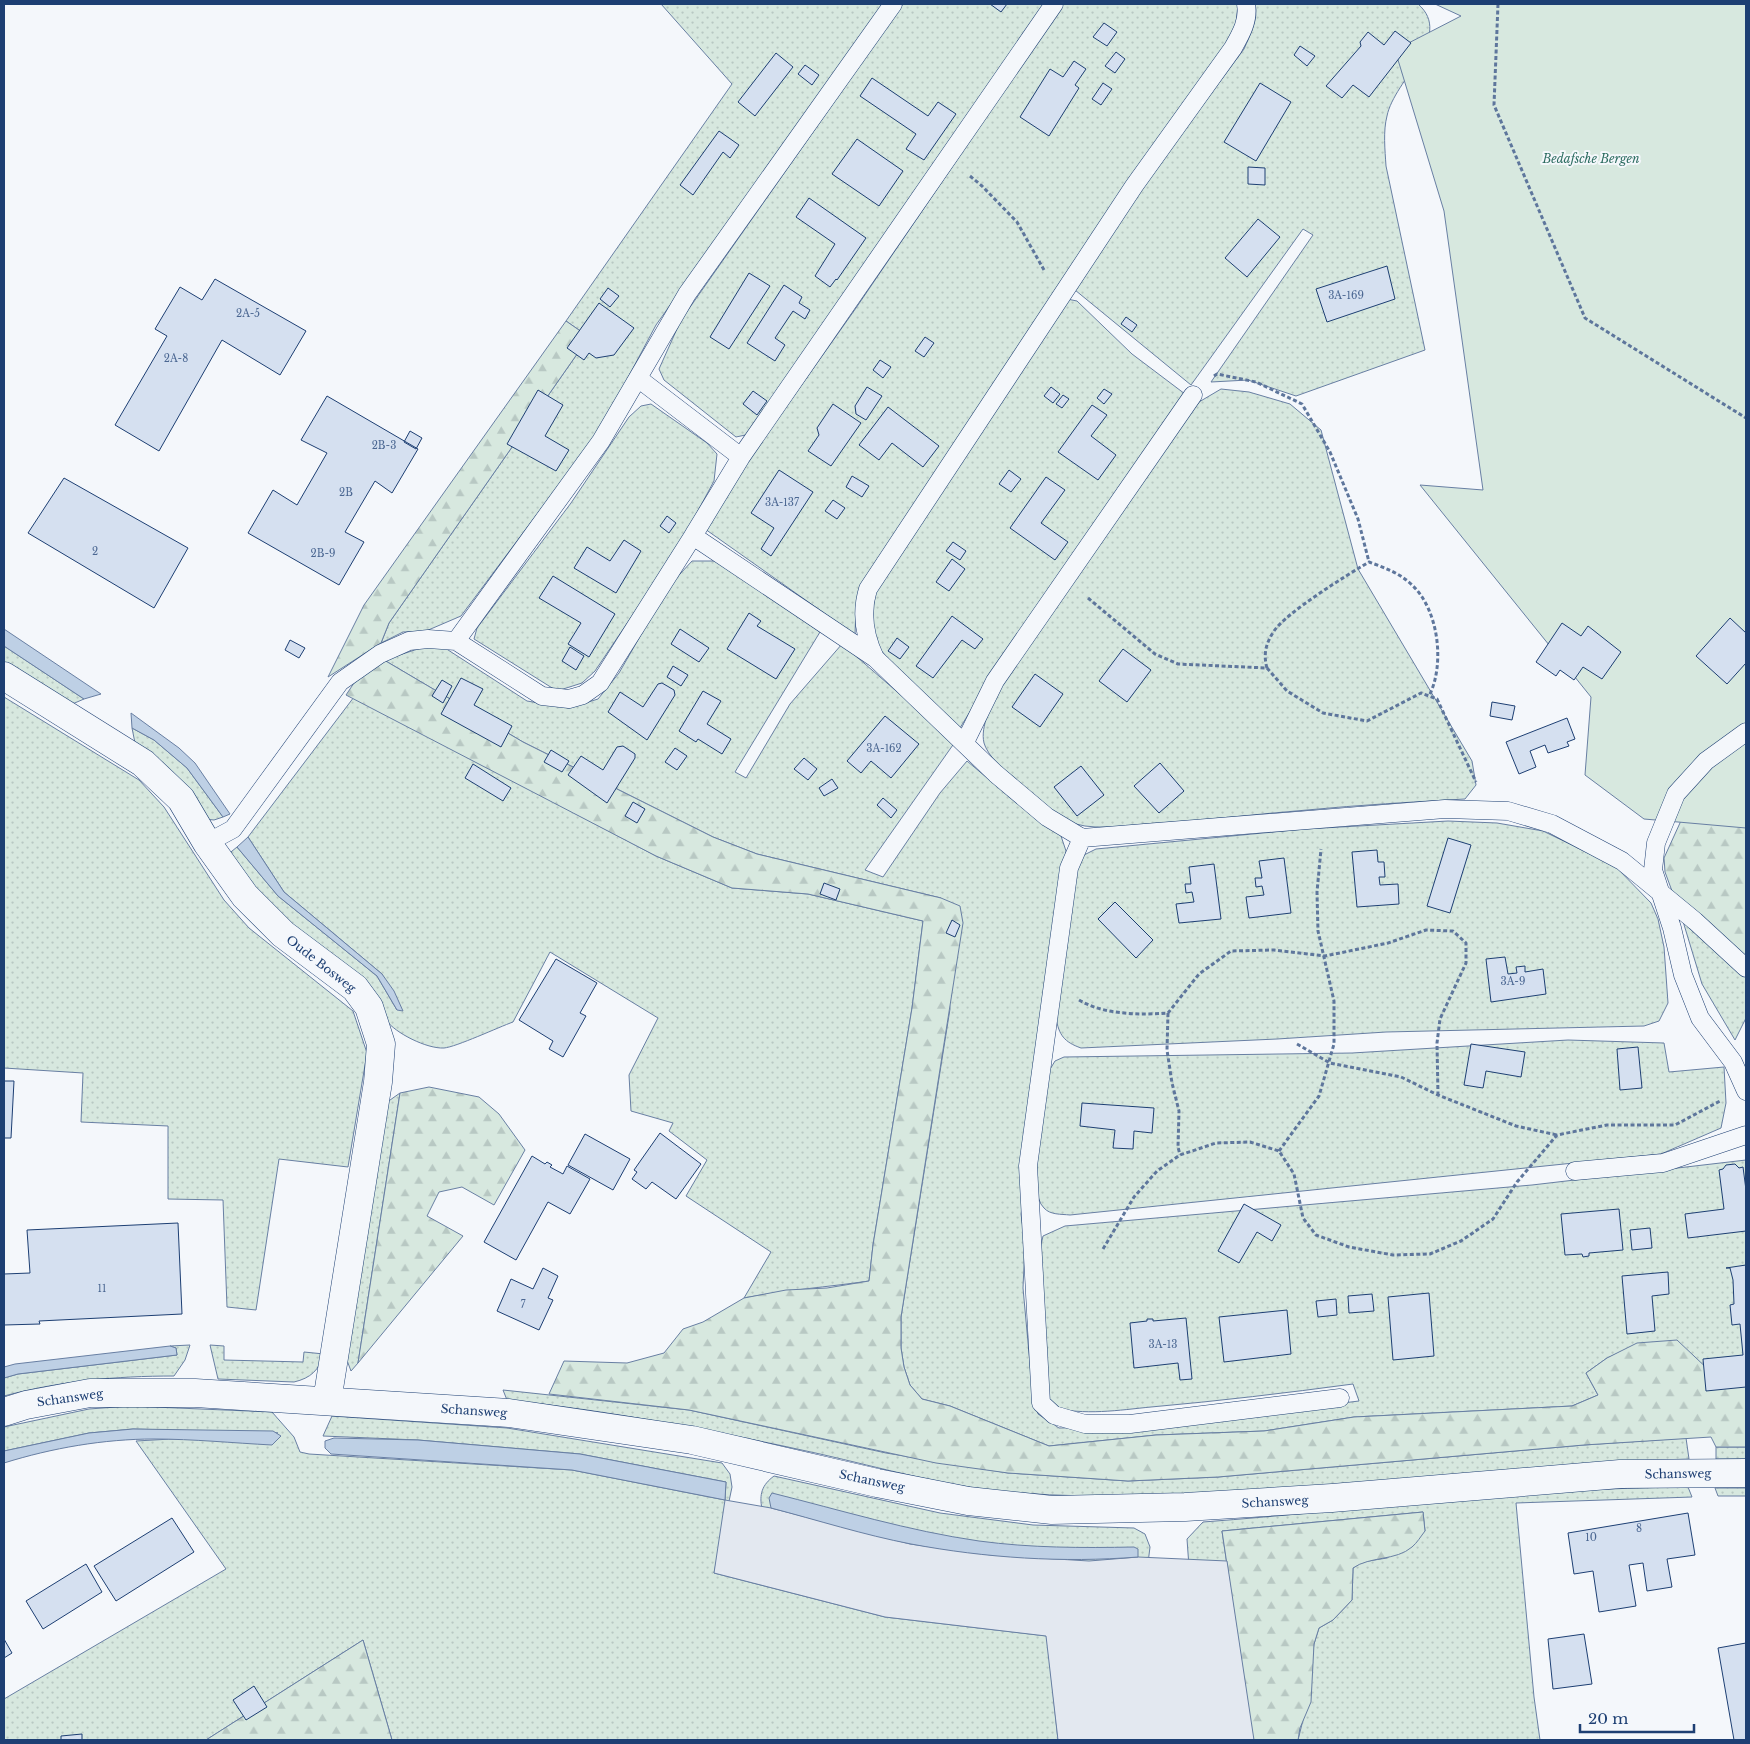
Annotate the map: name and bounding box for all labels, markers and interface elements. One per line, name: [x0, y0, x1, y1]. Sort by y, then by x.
park label: Bedafsche Bergen: [1541, 151, 1640, 166]
house number: 3A-169: [1328, 289, 1364, 302]
house number: 2A-5: [236, 307, 260, 320]
house number: 2A-8: [164, 352, 188, 365]
house number: 2B-3: [372, 439, 396, 452]
house number: 2B: [339, 486, 353, 499]
house number: 3A-137: [765, 496, 800, 509]
house number: 2: [92, 545, 98, 558]
house number: 2B-9: [311, 547, 335, 560]
house number: 3A-162: [866, 742, 902, 755]
street label: Oude Bosweg: [283, 932, 360, 996]
house number: 3A-9: [1501, 975, 1525, 988]
house number: 11: [98, 1282, 106, 1295]
house number: 7: [520, 1298, 526, 1311]
house number: 3A-13: [1149, 1338, 1177, 1351]
street label: Schansweg: [36, 1385, 105, 1410]
street label: Schansweg: [440, 1401, 509, 1420]
street label: Schansweg: [1644, 1465, 1712, 1482]
street label: Schansweg: [838, 1466, 907, 1495]
street label: Schansweg: [1241, 1492, 1310, 1511]
house number: 8: [1636, 1522, 1642, 1535]
house number: 10: [1585, 1531, 1597, 1544]
scale bar: [1580, 1702, 1694, 1734]
text: 20 m: [1588, 1709, 1628, 1728]

